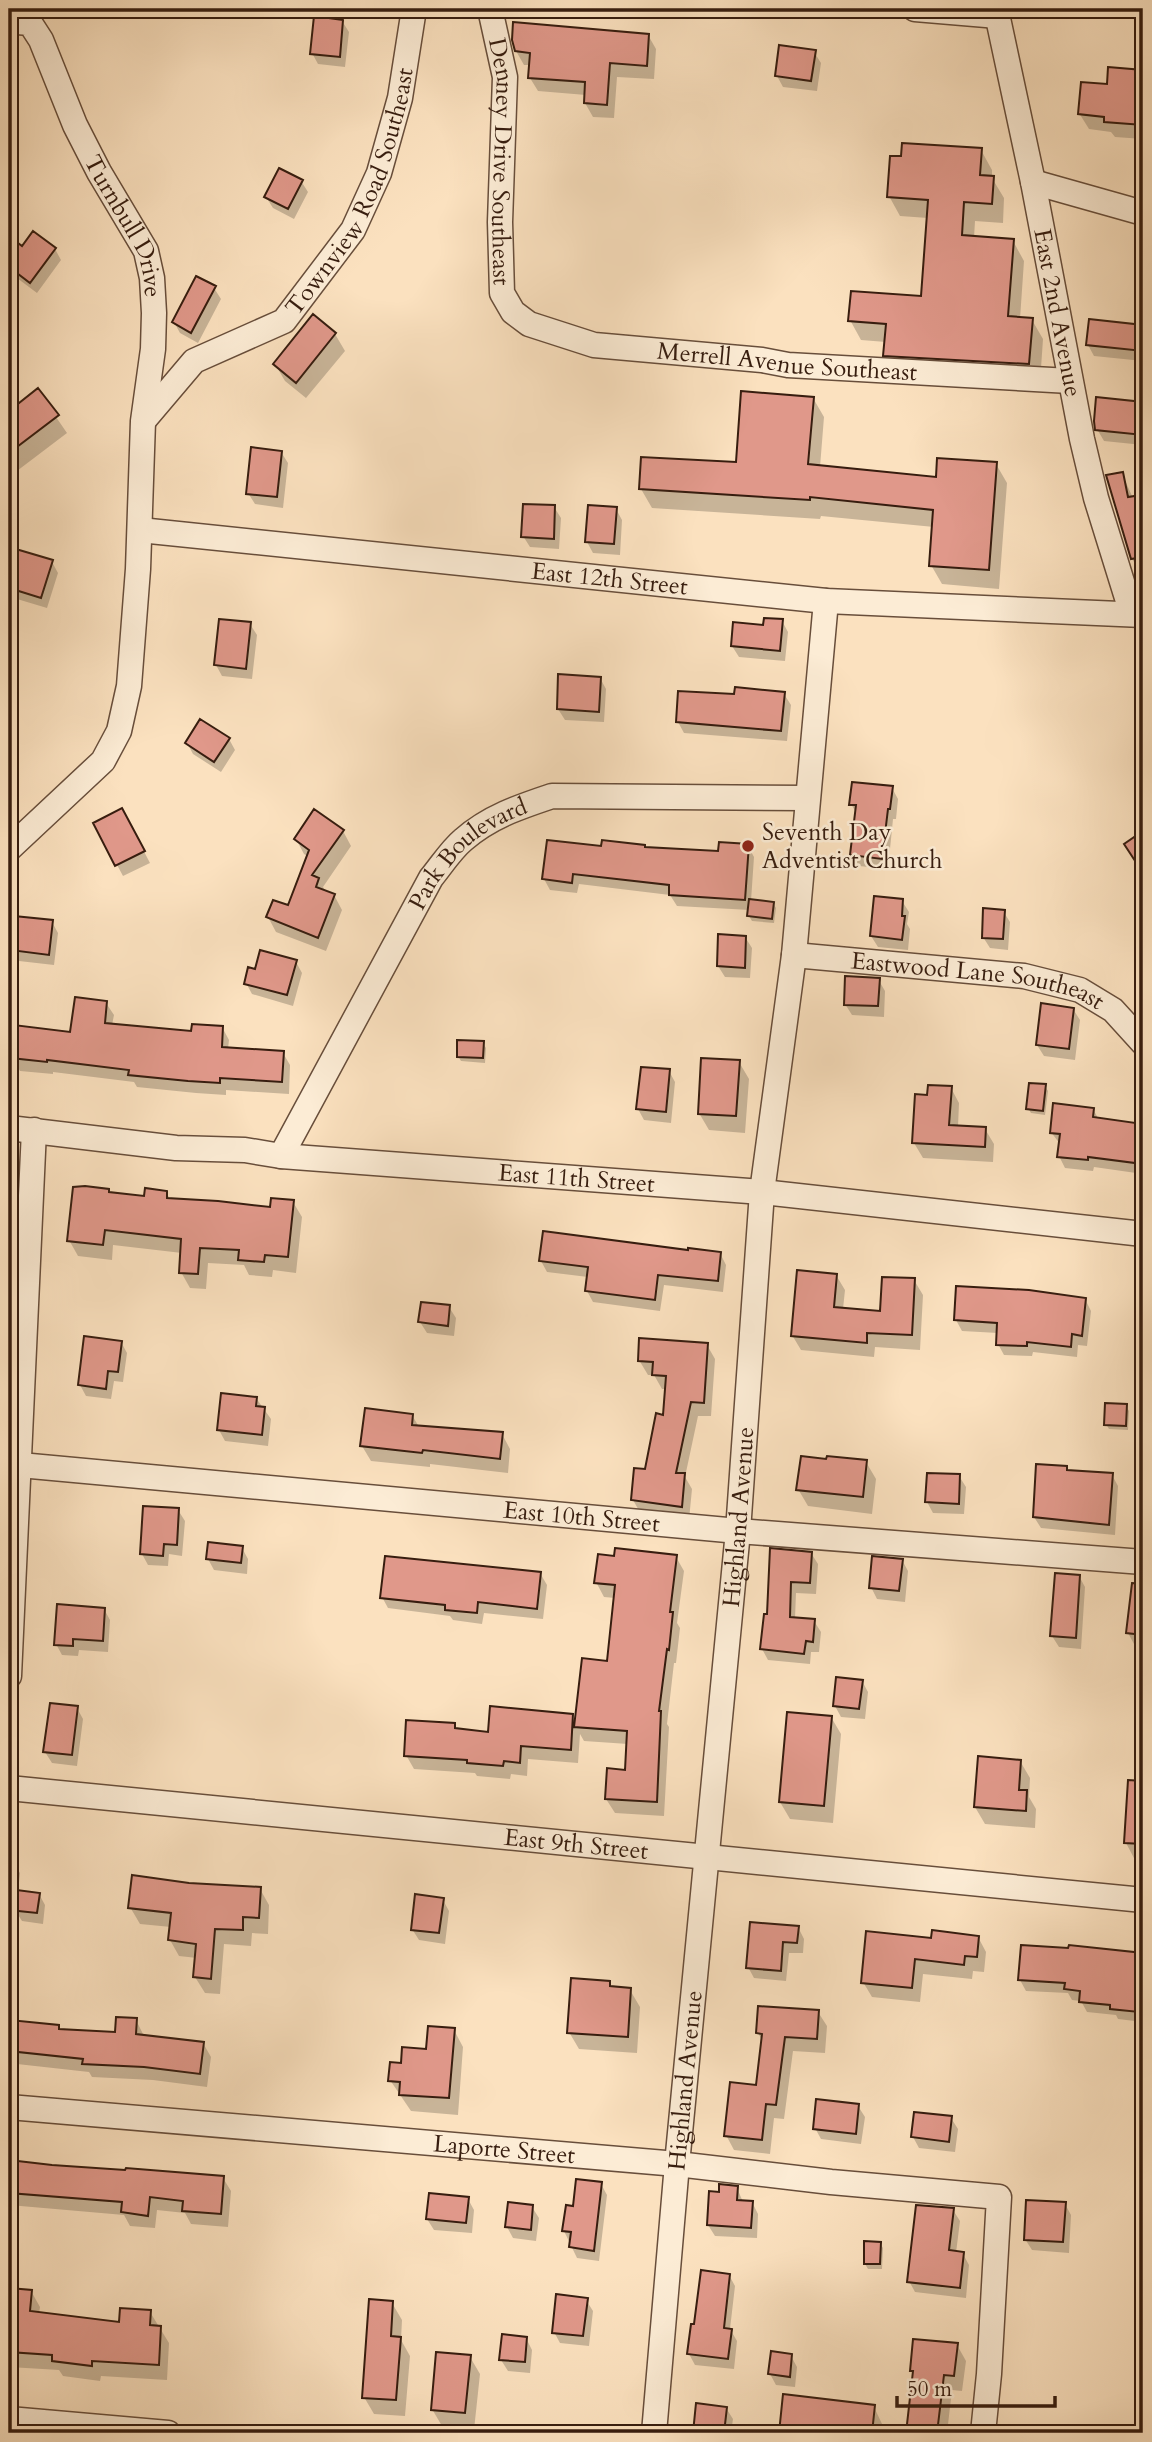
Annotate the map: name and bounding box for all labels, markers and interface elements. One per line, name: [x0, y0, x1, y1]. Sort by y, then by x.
street label: Denney Drive Southeast: [480, 35, 522, 286]
street label: Townview Road Southeast: [278, 65, 421, 322]
street label: Turnbull Drive: [77, 149, 170, 298]
street label: East 2nd Avenue: [1026, 226, 1090, 399]
street label: Merrell Avenue Southeast: [656, 334, 918, 389]
street label: East 12th Street: [530, 554, 690, 603]
street label: Park Boulevard: [400, 789, 532, 916]
place label: Seventh Day Adventist Church: [762, 816, 942, 877]
marker: Seventh Day Adventist Church: [740, 838, 756, 854]
street label: Eastwood Lane Southeast: [850, 944, 1111, 1018]
street label: East 11th Street: [497, 1156, 656, 1200]
street label: Highland Avenue: [714, 1426, 762, 1608]
street label: East 10th Street: [502, 1493, 662, 1540]
street label: East 9th Street: [503, 1820, 650, 1868]
street label: Highland Avenue: [660, 1989, 710, 2172]
street label: Laporte Street: [432, 2127, 577, 2172]
scale bar: [897, 2365, 1054, 2409]
text: 50 m: [907, 2375, 952, 2404]

